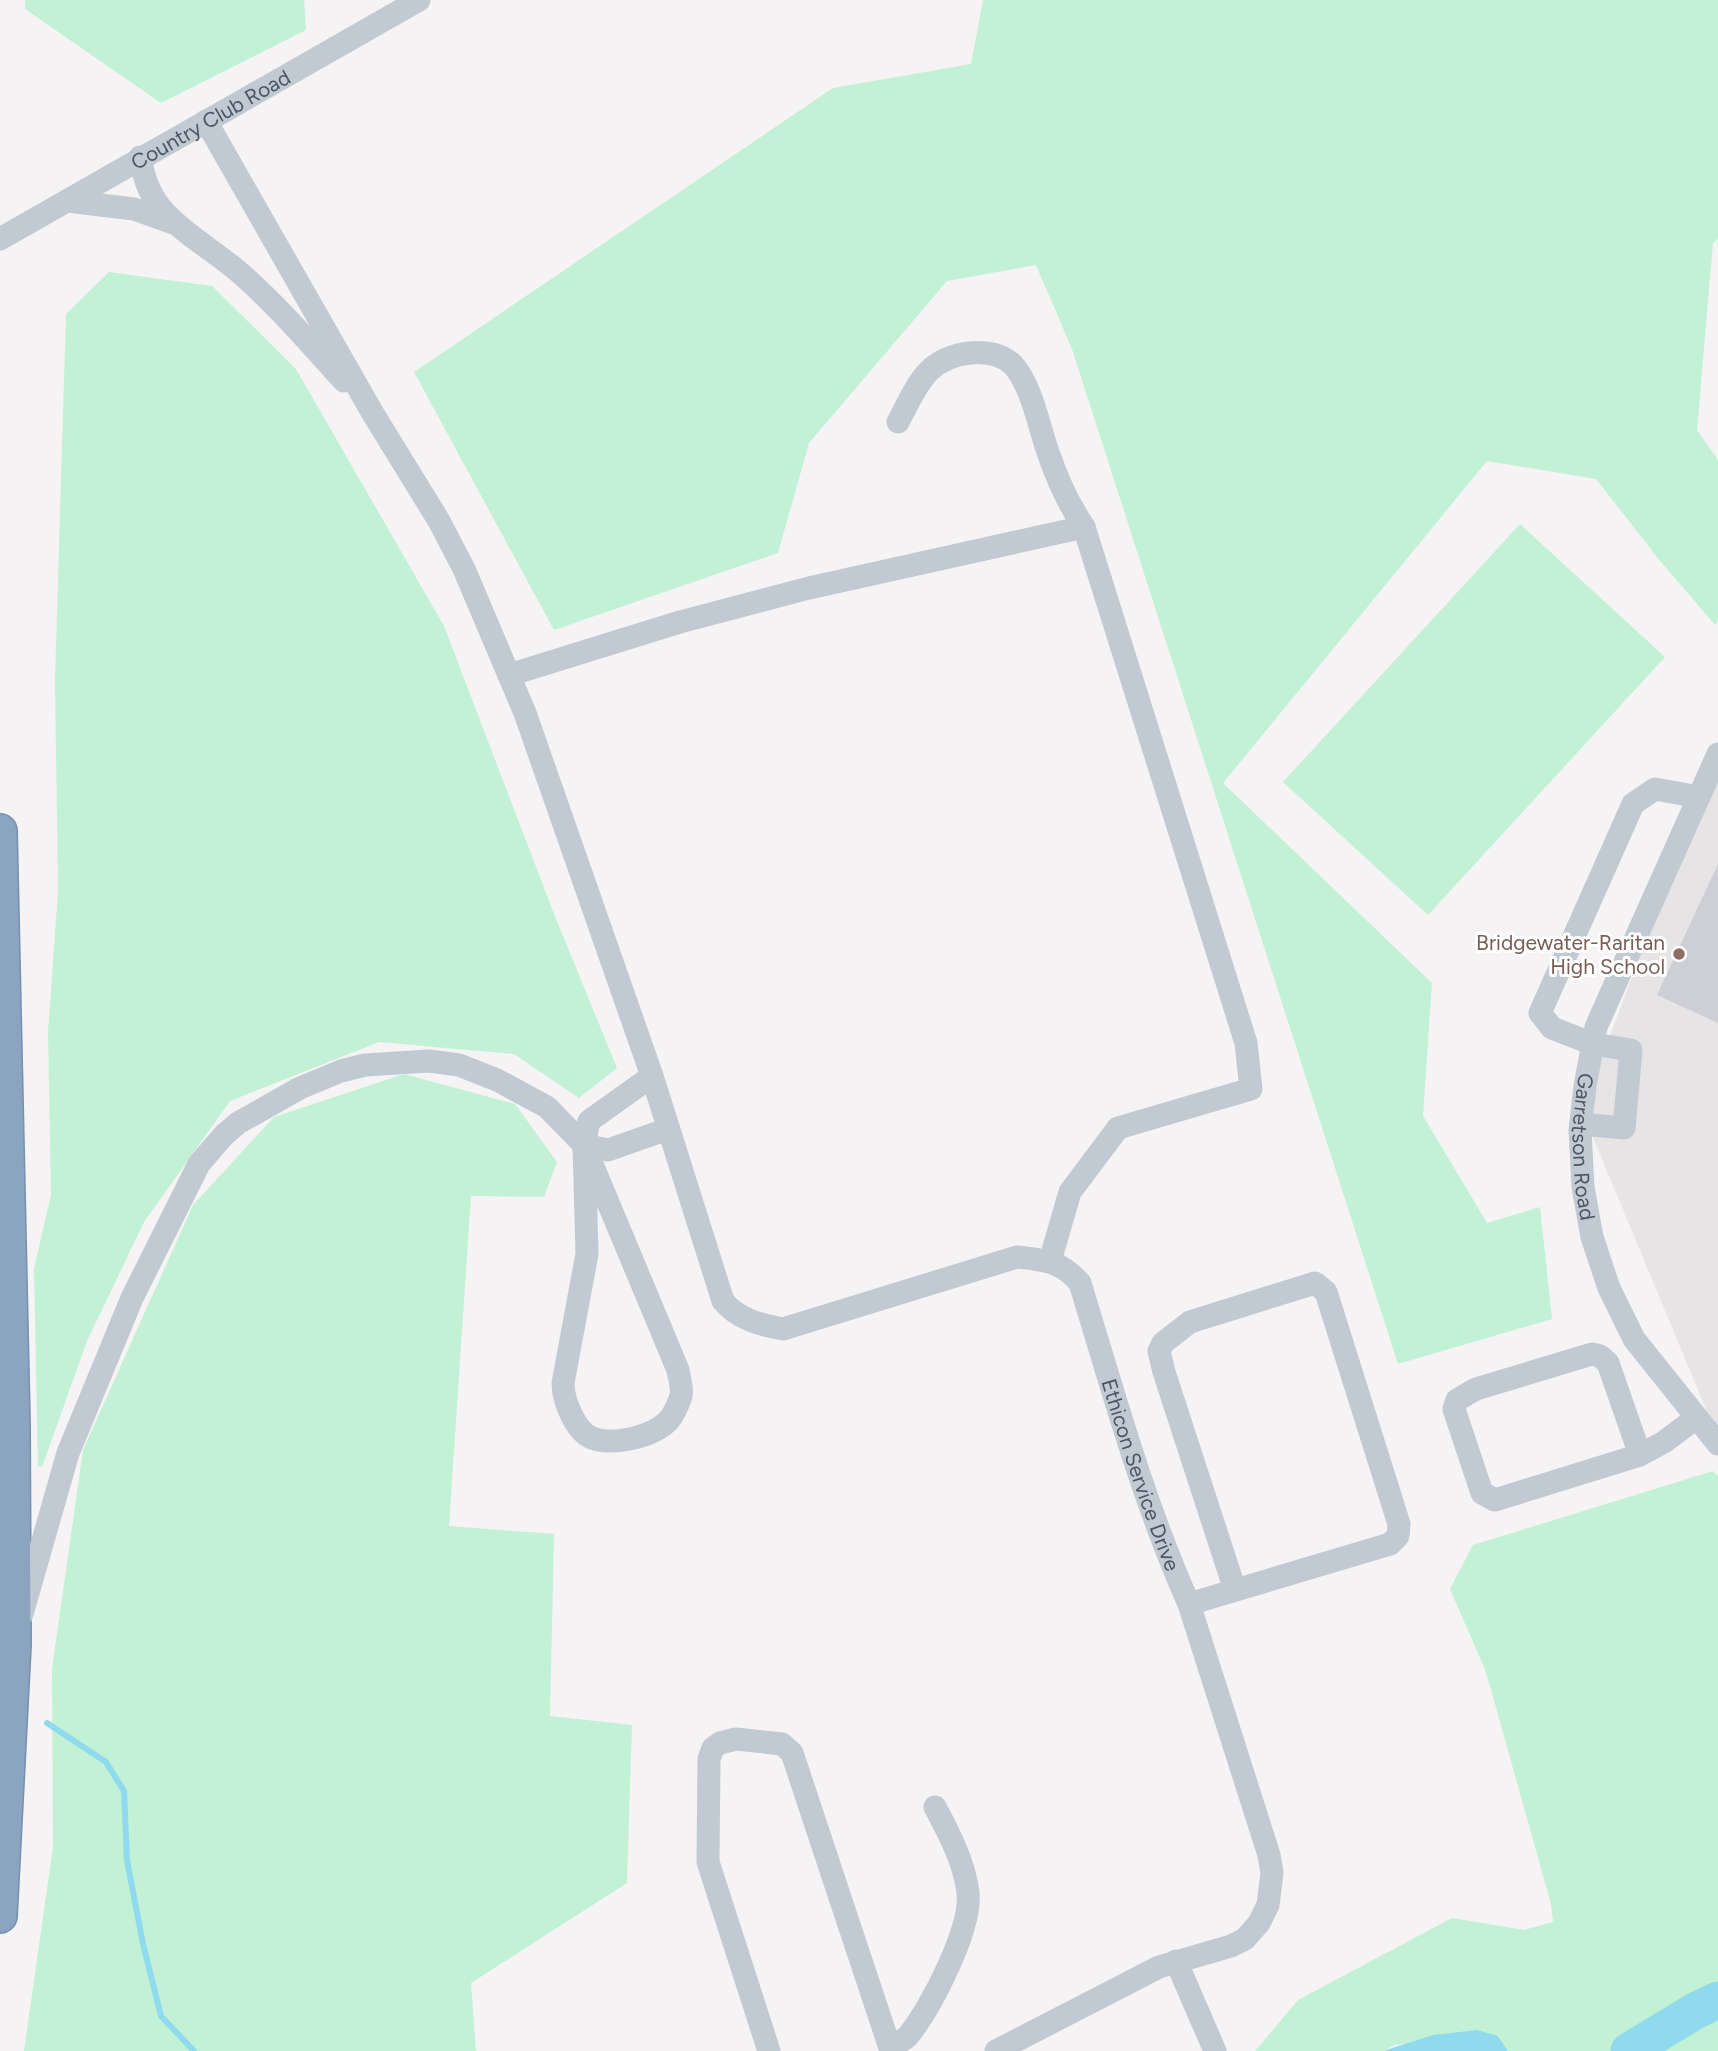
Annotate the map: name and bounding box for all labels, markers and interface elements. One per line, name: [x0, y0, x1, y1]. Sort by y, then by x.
street label: Country Club Road: [126, 64, 294, 174]
place label: Bridgewater-Raritan High School: [1476, 930, 1665, 979]
marker: Bridgewater-Raritan High School: [1671, 946, 1687, 962]
street label: Garretson Road: [1567, 1071, 1601, 1222]
street label: Ethicon Service Drive: [1097, 1376, 1186, 1574]

